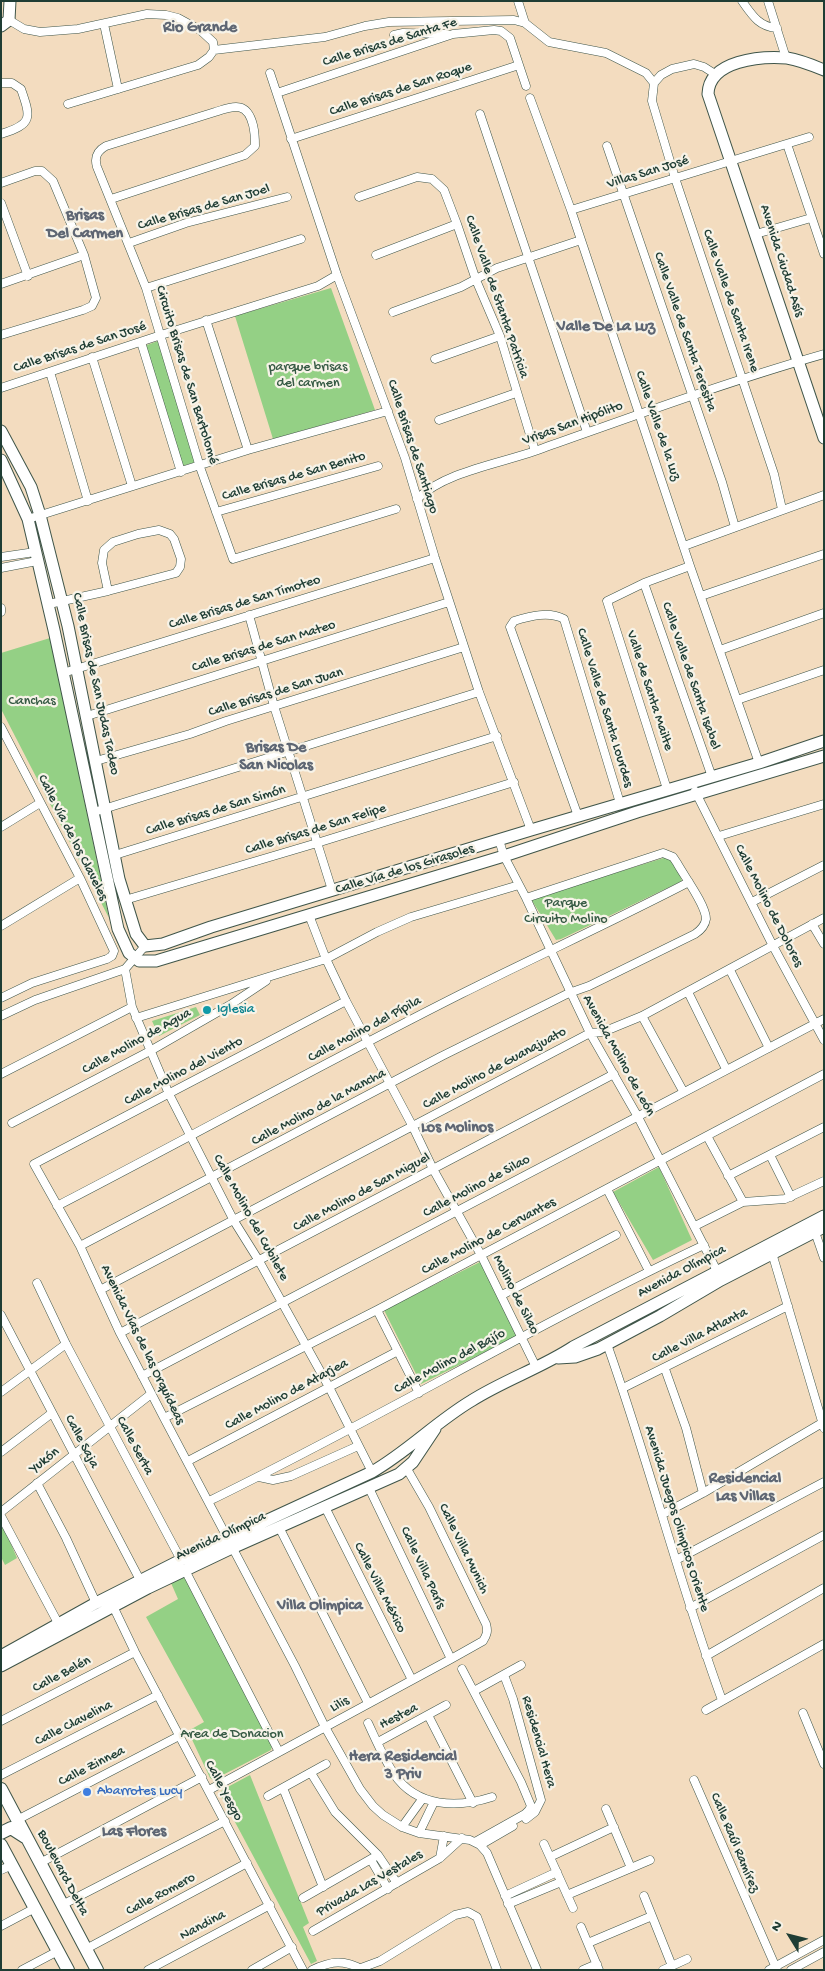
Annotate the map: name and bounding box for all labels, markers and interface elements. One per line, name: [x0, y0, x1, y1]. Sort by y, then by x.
street label: Calle Brisas de Santa Fe: [321, 15, 459, 71]
district label: Rio Grande: [163, 19, 237, 39]
street label: Calle Brisas de San Roque: [328, 59, 474, 121]
street label: Villas San José: [605, 153, 691, 193]
street label: Calle Brisas de San Joel: [136, 181, 272, 235]
street label: Avenida Ciudad Asís: [755, 203, 807, 319]
district label: Brisas Del Carmen: [47, 207, 123, 245]
street label: Calle Valle de Stanta Patricia: [460, 213, 532, 381]
street label: Calle Valle de Santa Irene: [698, 227, 762, 375]
street label: Calle Valle de Santa Teresita: [649, 250, 719, 414]
street label: Circuito Brisas de San Bartolomé: [151, 284, 221, 466]
district label: Valle De La Luz: [557, 318, 655, 338]
street label: Calle Brisas de San José: [11, 319, 149, 377]
park label: parque brisas del carmen: [269, 360, 347, 392]
street label: Calle Valle de la Luz: [630, 369, 684, 483]
street label: Calle Brisas de Santiago: [382, 378, 442, 516]
street label: Vrisas San Hipólito: [520, 398, 626, 450]
street label: Calle Brisas de San Benito: [220, 448, 368, 506]
street label: Calle Brisas de San Timoteo: [167, 572, 323, 634]
street label: Calle Brisas de San Judas Tadeo: [67, 591, 123, 777]
street label: Calle Valle de Santa Isabel: [657, 600, 723, 752]
street label: Calle Brisas de San Mateo: [190, 617, 338, 677]
street label: Calle Valle de Santa Lourdes: [572, 627, 636, 789]
street label: Valle de Santa Mailte: [622, 629, 676, 753]
street label: Calle Brisas de San Juan: [207, 665, 345, 721]
park label: Canchas: [8, 694, 56, 710]
district label: Brisas De San Nicolas: [239, 739, 313, 777]
street label: Calle Vía de los Claveles: [33, 772, 111, 904]
street label: Calle Brisas de San Simón: [144, 782, 288, 840]
street label: Calle Brisas de San Felipe: [244, 801, 388, 859]
street label: Calle Vía de los Girasoles: [334, 841, 476, 899]
street label: Calle Molino de Dolores: [730, 842, 806, 970]
park label: Parque Circuito Molino: [524, 896, 608, 929]
street label: Avenida Molino de León: [578, 992, 658, 1120]
street label: Calle Molino del Pípila: [306, 993, 424, 1067]
place label: Iglesia: [217, 1002, 255, 1018]
marker: Iglesia: [201, 1004, 213, 1016]
street label: Calle Molino de Agua: [80, 1005, 194, 1079]
street label: Calle Molino de Guanajuato: [420, 1024, 570, 1114]
street label: Calle Molino del Viento: [122, 1034, 246, 1110]
street label: Calle Molino de la Mancha: [249, 1065, 389, 1151]
district label: Los Molinos: [421, 1119, 493, 1139]
street label: Calle Molino de San Miguel: [291, 1150, 433, 1236]
street label: Calle Molino del Cubilete: [208, 1152, 292, 1284]
street label: Calle Molino de Silao: [421, 1152, 533, 1222]
street label: Calle Molino de Cervantes: [419, 1194, 559, 1280]
street label: Avenida Olímpica: [635, 1242, 729, 1302]
street label: Molino de Silao: [488, 1253, 542, 1337]
street label: Avenida Vías de las Orquídeas: [96, 1262, 188, 1428]
street label: Calle Villa Atlanta: [649, 1305, 751, 1367]
street label: Calle Molino del Bajío: [392, 1326, 508, 1398]
street label: Calle Molino de Atarjea: [223, 1355, 351, 1435]
street label: Calle Saja: [60, 1412, 102, 1472]
street label: Calle Serta: [112, 1414, 156, 1478]
street label: Avenida Juegos Olimpicos Oriente: [640, 1424, 712, 1614]
street label: Yukón: [27, 1444, 63, 1478]
district label: Residencial Las Villas: [709, 1470, 781, 1508]
street label: Calle Villa Munich: [434, 1501, 492, 1597]
street label: Avenida Olímpica: [173, 1509, 269, 1565]
street label: Calle Villa París: [396, 1524, 448, 1612]
street label: Calle Villa México: [349, 1540, 409, 1636]
district label: Villa Olimpica: [277, 1597, 363, 1617]
street label: Calle Belén: [30, 1653, 94, 1697]
street label: Lilis: [327, 1693, 353, 1717]
street label: Residencial Hera: [517, 1694, 559, 1790]
street label: Calle Clavelina: [33, 1697, 115, 1751]
street label: Hestea: [377, 1700, 421, 1734]
park label: Area de Donacion: [181, 1727, 283, 1743]
street label: Calle Zinnea: [56, 1743, 128, 1791]
district label: Hera Residencial 3 Priv: [349, 1748, 457, 1786]
street label: Calle Yesgo: [200, 1758, 246, 1824]
place label: Abarrotes Lucy: [97, 1784, 182, 1800]
marker: Abarrotes Lucy: [81, 1786, 93, 1798]
street label: Calle Raúl Ramírez: [705, 1791, 763, 1895]
district label: Las Flores: [102, 1823, 166, 1843]
street label: Boulevard Delta: [32, 1827, 92, 1919]
street label: Privada Las Vestales: [314, 1847, 426, 1921]
street label: Calle Romero: [123, 1870, 199, 1920]
street label: Nandina: [177, 1907, 229, 1945]
north arrow: [765, 1911, 815, 1961]
text: N: [768, 1918, 787, 1936]

